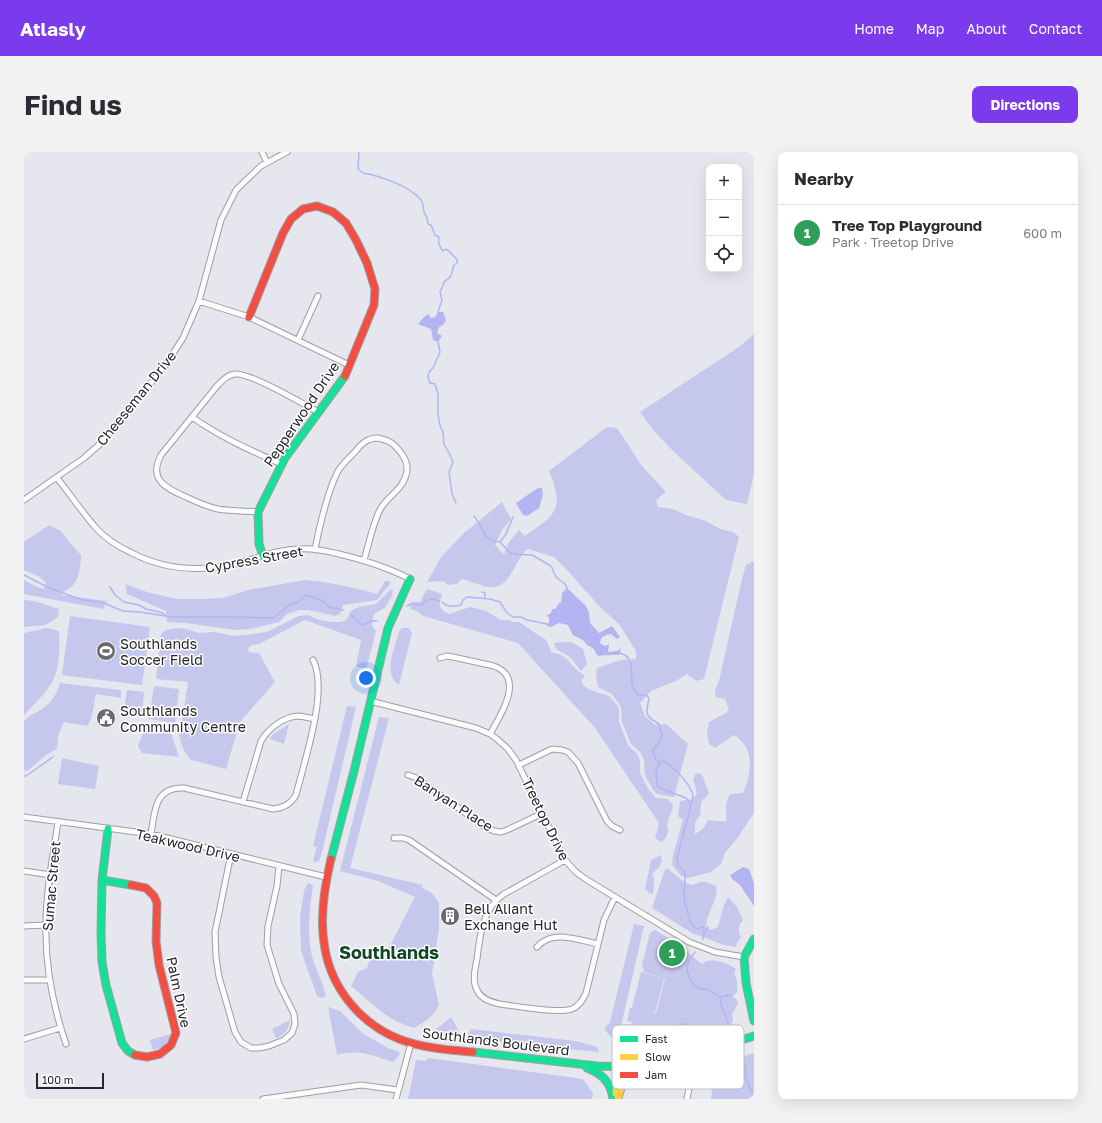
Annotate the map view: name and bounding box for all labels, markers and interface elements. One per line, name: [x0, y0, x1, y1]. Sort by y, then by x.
text: Atlasly: [20, 17, 86, 40]
text: Home: [854, 20, 894, 37]
text: Map: [916, 20, 944, 37]
text: About: [966, 20, 1007, 37]
text: Contact: [1029, 20, 1082, 37]
button: Directions: [972, 86, 1078, 123]
text: Find us: [24, 88, 122, 121]
map controls: [706, 164, 742, 272]
button: +: [706, 164, 742, 200]
text: Nearby: [794, 168, 854, 189]
button: −: [706, 200, 742, 236]
text: Tree Top Playground: [832, 216, 982, 234]
text: 1: [804, 225, 810, 241]
text: 600 m: [1023, 225, 1062, 241]
text: Park · Treetop Drive: [832, 234, 954, 250]
button: locate: [706, 236, 742, 272]
street label: Cheeseman Drive: [93, 347, 179, 449]
street label: Pepperwood Drive: [260, 358, 342, 470]
street label: Cypress Street: [204, 542, 304, 576]
place label: Southlands Soccer Field: [120, 635, 203, 668]
sports icon: Southlands Soccer Field: [95, 640, 117, 662]
your location: [356, 668, 376, 688]
place label: Southlands Community Centre: [120, 702, 246, 735]
public building icon: Southlands Community Centre: [95, 707, 117, 729]
street label: Banyan Place: [411, 771, 497, 835]
street label: Treetop Drive: [519, 775, 573, 863]
street label: Teakwood Drive: [134, 825, 242, 865]
street label: Sumac Street: [39, 840, 63, 932]
place label: Bell Aliant Exchange Hut: [464, 900, 558, 933]
building icon: Bell Aliant Exchange Hut: [439, 905, 461, 927]
pin: 1: [659, 938, 685, 968]
district label: Southlands: [339, 941, 439, 963]
street label: Palm Drive: [163, 955, 195, 1029]
street label: Southlands Boulevard: [421, 1024, 571, 1058]
legend: [612, 1025, 744, 1089]
text: Fast: [645, 1032, 668, 1045]
text: Slow: [645, 1050, 671, 1063]
text: Jam: [645, 1068, 667, 1081]
scale bar: [36, 1071, 104, 1090]
text: 100 m: [42, 1073, 73, 1086]

